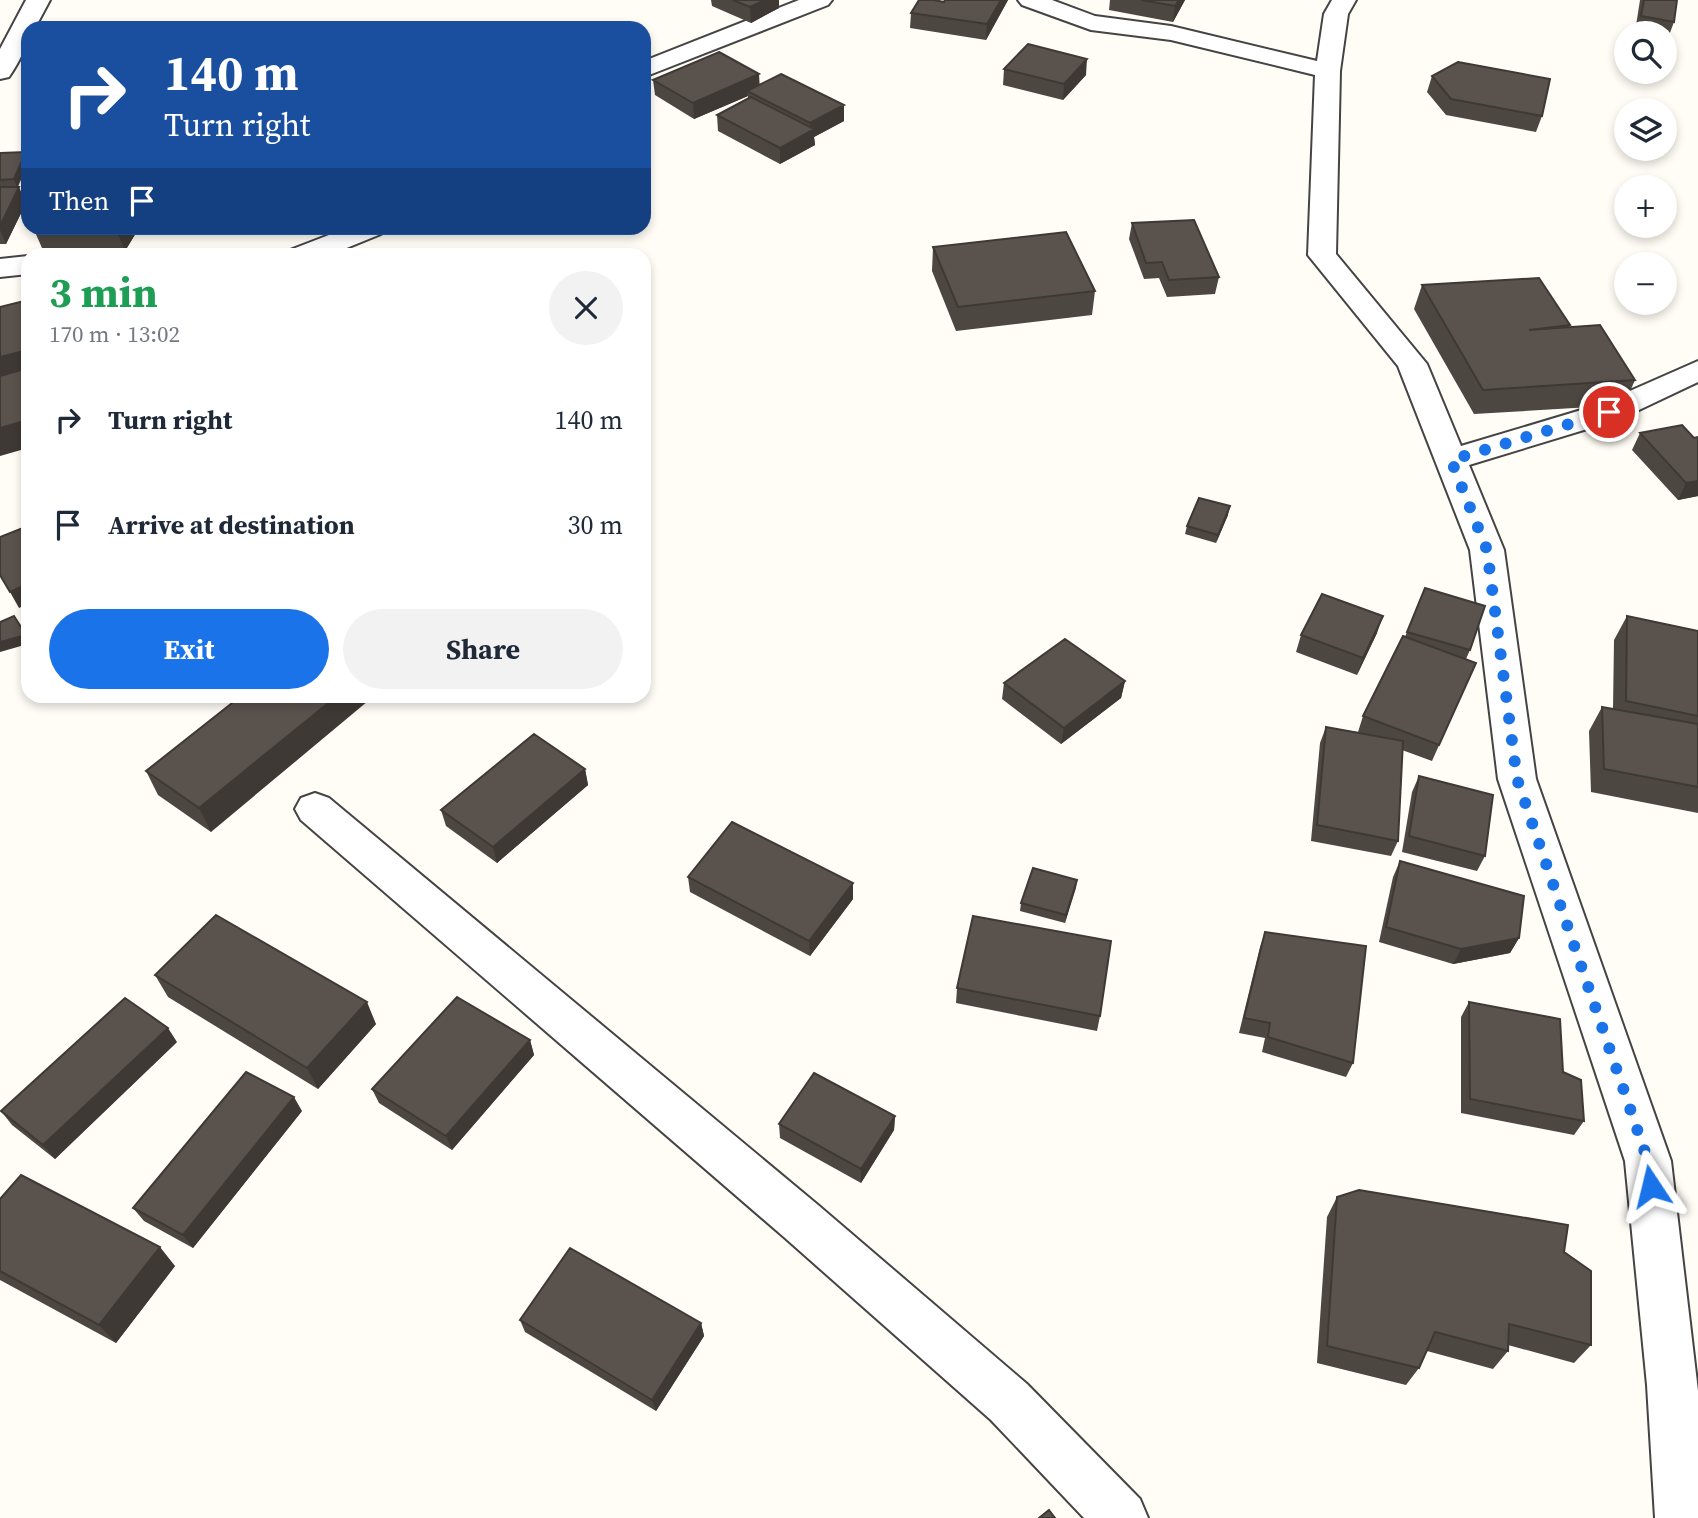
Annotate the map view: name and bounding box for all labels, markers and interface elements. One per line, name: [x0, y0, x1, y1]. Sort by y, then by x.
map controls: [1614, 21, 1677, 315]
button: search: [1614, 21, 1677, 84]
text: 140 m: [164, 39, 299, 106]
icon: right: [49, 49, 140, 140]
button: layers: [1614, 98, 1677, 161]
text: Turn right: [164, 103, 310, 147]
button: +: [1614, 175, 1677, 238]
icon: arrive: [123, 182, 161, 220]
text: Then: [49, 183, 109, 219]
button: −: [1614, 252, 1677, 315]
text: 3 min: [49, 263, 158, 321]
button: close: [549, 271, 623, 345]
text: 170 m · 13:02: [49, 318, 180, 350]
pin: [1579, 382, 1639, 442]
icon: arrive: [1590, 393, 1628, 431]
icon: right: [49, 401, 87, 439]
text: Turn right: [108, 402, 232, 438]
text: 140 m: [555, 402, 623, 438]
icon: arrive: [49, 506, 87, 544]
text: Arrive at destination: [108, 507, 355, 543]
text: 30 m: [568, 507, 623, 543]
button: Exit: [49, 609, 329, 689]
button: Share: [343, 609, 623, 689]
position arrow: [1614, 1149, 1688, 1223]

